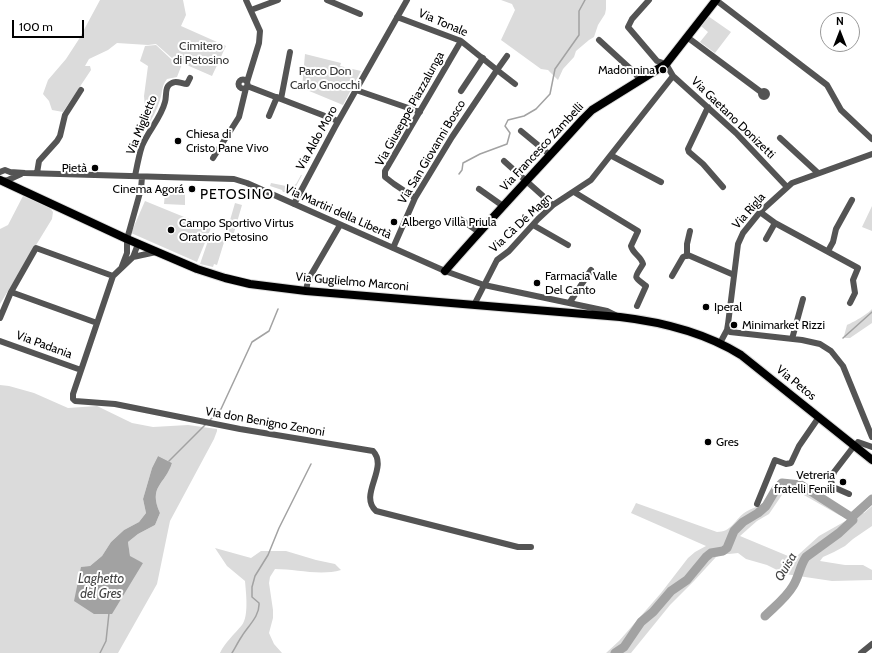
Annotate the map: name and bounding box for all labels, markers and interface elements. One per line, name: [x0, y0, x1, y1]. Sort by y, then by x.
street label: Via Tonale: [416, 6, 470, 40]
scale bar: [14, 12, 86, 38]
north arrow: [820, 12, 860, 52]
text: N: [836, 14, 844, 28]
text: 100 m: [19, 19, 53, 34]
park label: Cimitero di Petosino: [173, 39, 229, 67]
street label: Via Giuseppe Piazzalunga: [372, 49, 448, 169]
place label: Madonnina: [598, 63, 655, 77]
park label: Parco Don Carlo Gnocchi: [290, 64, 360, 92]
marker: Madonnina: [658, 65, 668, 75]
street label: Via Gaetano Donizetti: [688, 74, 778, 162]
street label: Via Miglietto: [123, 93, 161, 157]
street label: Via San Giovanni Bosco: [395, 97, 469, 207]
street label: Via Francesco Zambelli: [497, 100, 587, 194]
street label: Via Aldo Moro: [293, 103, 341, 173]
place label: Chiesa di Cristo Pane Vivo: [186, 127, 269, 155]
marker: Chiesa di Cristo Pane Vivo: [173, 136, 183, 146]
place label: Pietà: [62, 161, 87, 175]
marker: Pietà: [90, 163, 100, 173]
place label: Cinema Agorá: [113, 182, 184, 196]
street label: Via Martiri della Libertà: [282, 182, 394, 242]
marker: Cinema Agorá: [187, 184, 197, 194]
district label: PETOSINO: [200, 187, 274, 203]
street label: Via Cà Dé Magn: [487, 190, 555, 256]
street label: Via Rigla: [729, 190, 769, 232]
place label: Albergo Villa Priula: [402, 215, 496, 229]
place label: Campo Sportivo Virtus Oratorio Petosino: [179, 216, 294, 244]
marker: Albergo Villa Priula: [389, 217, 399, 227]
marker: Campo Sportivo Virtus Oratorio Petosino: [166, 225, 176, 235]
place label: Farmacia Valle Del Canto: [545, 269, 617, 297]
street label: Via Guglielmo Marconi: [295, 270, 409, 294]
marker: Farmacia Valle Del Canto: [532, 278, 542, 288]
place label: Iperal: [714, 300, 742, 314]
marker: Iperal: [701, 302, 711, 312]
place label: Minimarket Rizzi: [742, 318, 825, 332]
marker: Minimarket Rizzi: [729, 320, 739, 330]
street label: Via Padania: [14, 328, 74, 362]
street label: Via Petos: [773, 363, 819, 403]
street label: Via don Benigno Zenoni: [204, 404, 326, 440]
place label: Gres: [716, 435, 739, 449]
marker: Gres: [703, 437, 713, 447]
place label: Vetreria fratelli Fenili: [774, 468, 835, 496]
marker: Vetreria fratelli Fenili: [838, 477, 848, 487]
water label: Quisa: [772, 550, 800, 584]
water label: Laghetto del Gres: [78, 571, 124, 602]

